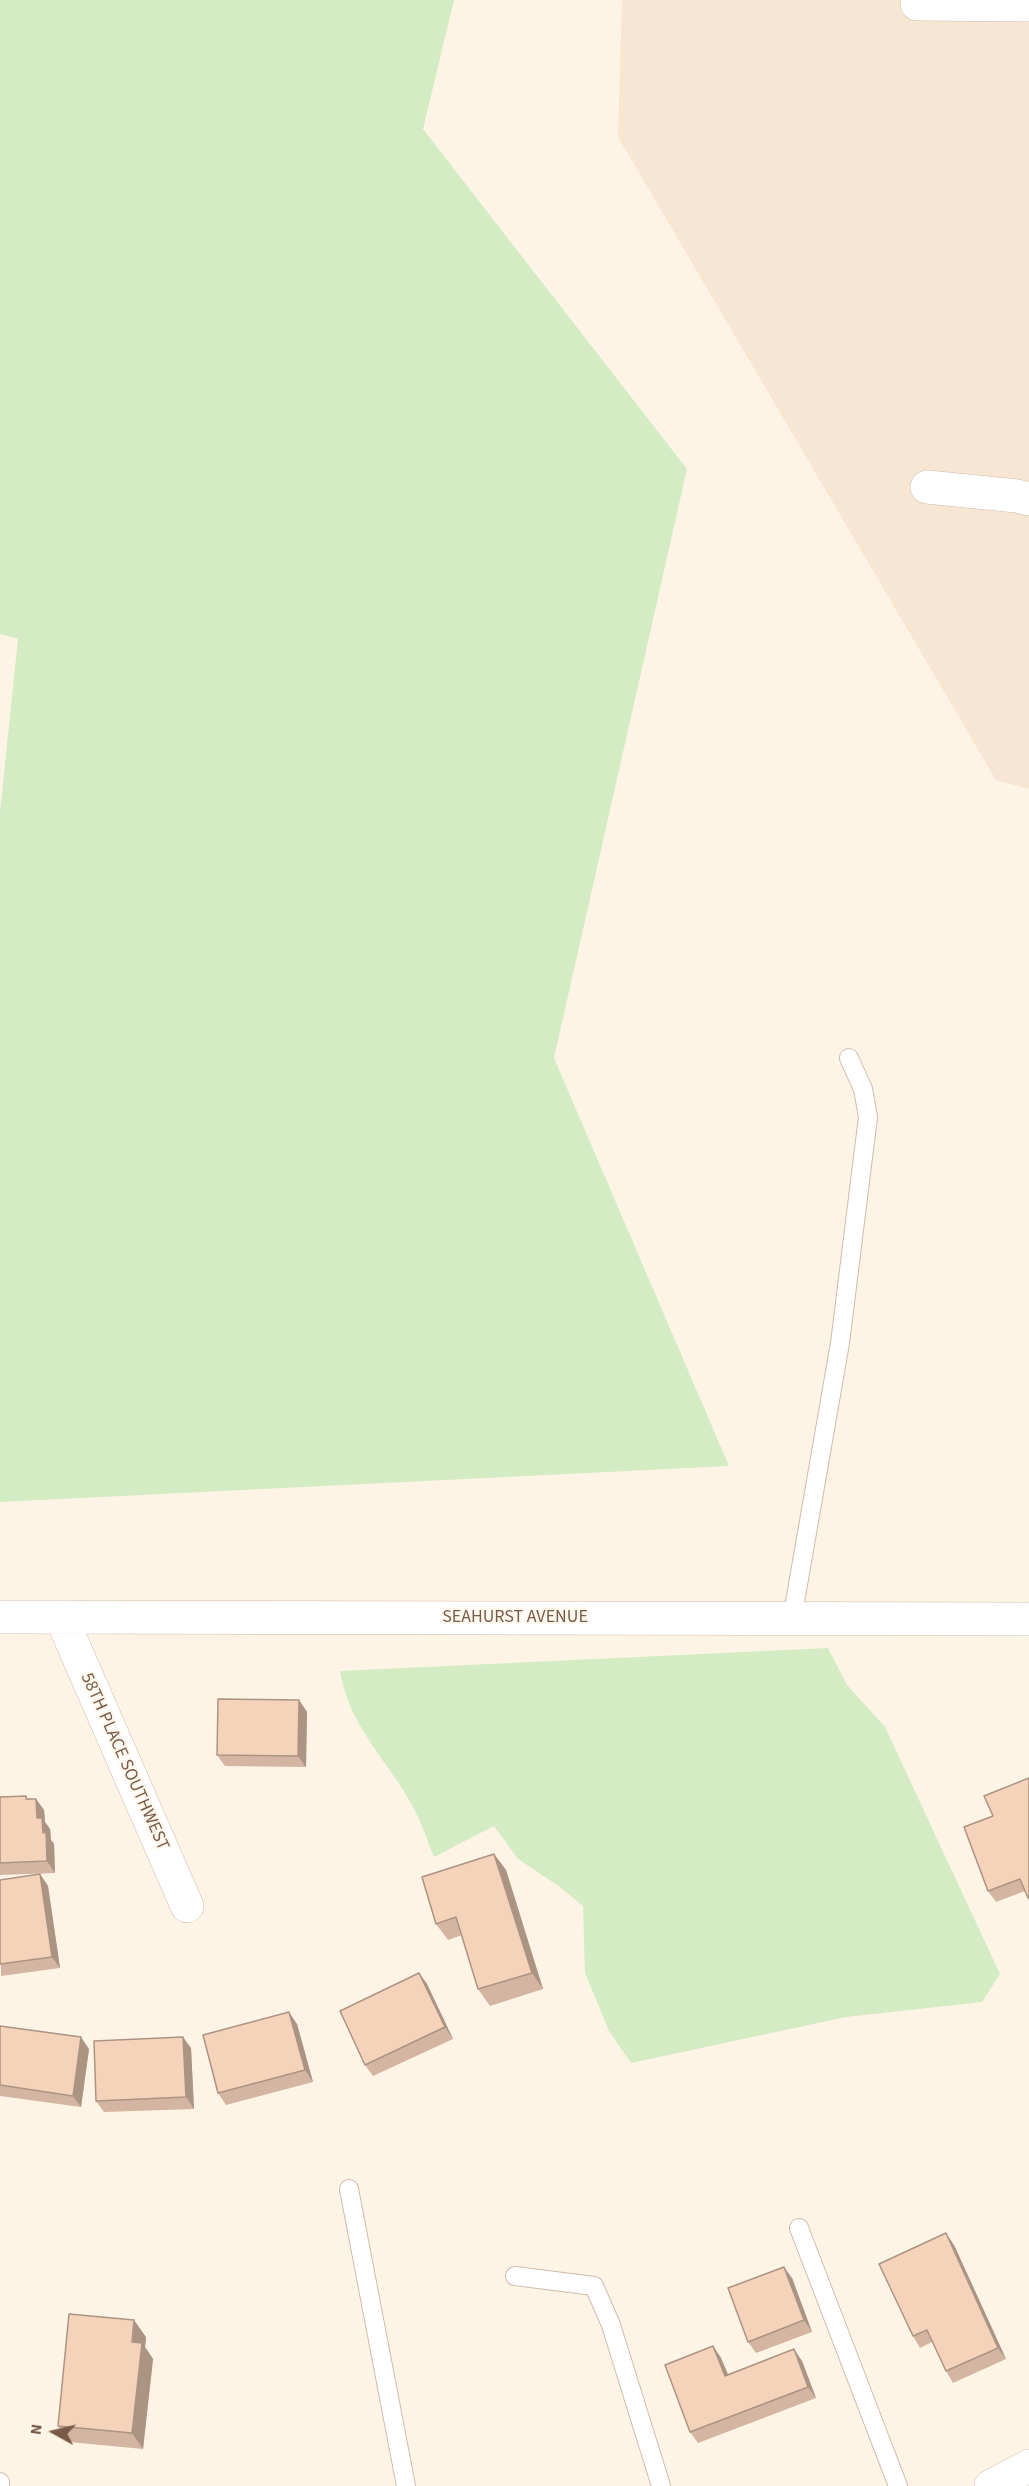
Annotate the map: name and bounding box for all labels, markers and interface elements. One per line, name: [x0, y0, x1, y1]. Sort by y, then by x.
street label: SEAHURST AVENUE: [442, 1607, 588, 1629]
street label: 58TH PLACE SOUTHWEST: [75, 1670, 173, 1854]
north arrow: [24, 2402, 84, 2462]
text: N: [25, 2423, 48, 2436]

